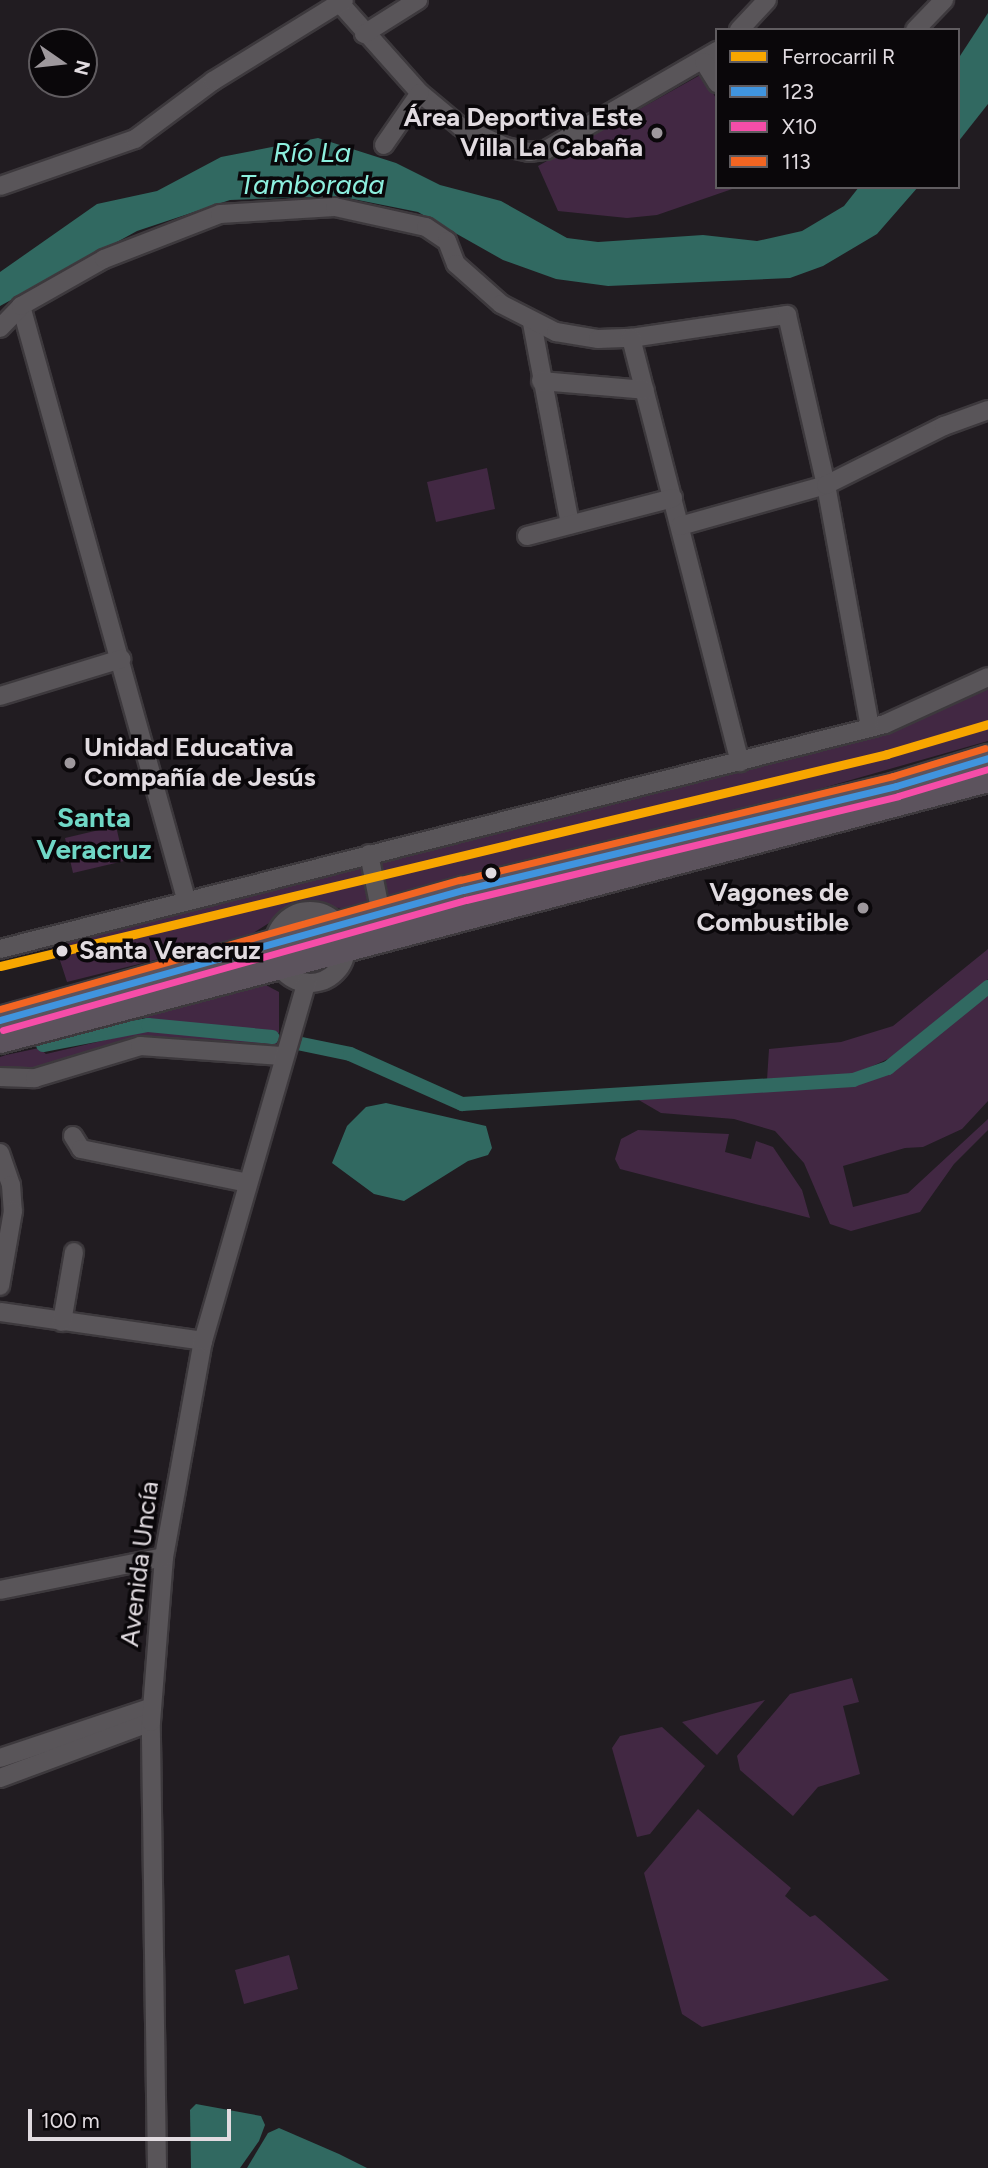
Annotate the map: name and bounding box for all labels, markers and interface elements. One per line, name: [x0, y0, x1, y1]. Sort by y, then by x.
north arrow: [28, 28, 98, 98]
legend: [715, 28, 960, 189]
text: Ferrocarril R: [782, 44, 895, 69]
text: N: [69, 58, 95, 78]
text: 123: [782, 79, 814, 104]
place label: Área Deportiva Este Villa La Cabaña: [404, 102, 643, 164]
text: X10: [782, 114, 817, 139]
marker: Área Deportiva Este Villa La Cabaña: [649, 125, 665, 141]
water label: Río La Tamborada: [239, 135, 385, 201]
text: 113: [782, 149, 811, 174]
place label: Unidad Educativa Compañía de Jesús: [84, 732, 316, 794]
marker: Unidad Educativa Compañía de Jesús: [62, 755, 78, 771]
district label: Santa Veracruz: [36, 800, 152, 866]
unlabelled marker: [484, 866, 498, 880]
place label: Vagones de Combustible: [696, 877, 849, 938]
marker: Vagones de Combustible: [855, 900, 871, 916]
place label: Santa Veracruz: [79, 935, 261, 967]
marker: Santa Veracruz: [51, 940, 73, 962]
street label: Avenida Uncía: [114, 1480, 166, 1648]
scale bar: [32, 2094, 234, 2138]
text: 100 m: [41, 2108, 100, 2133]

